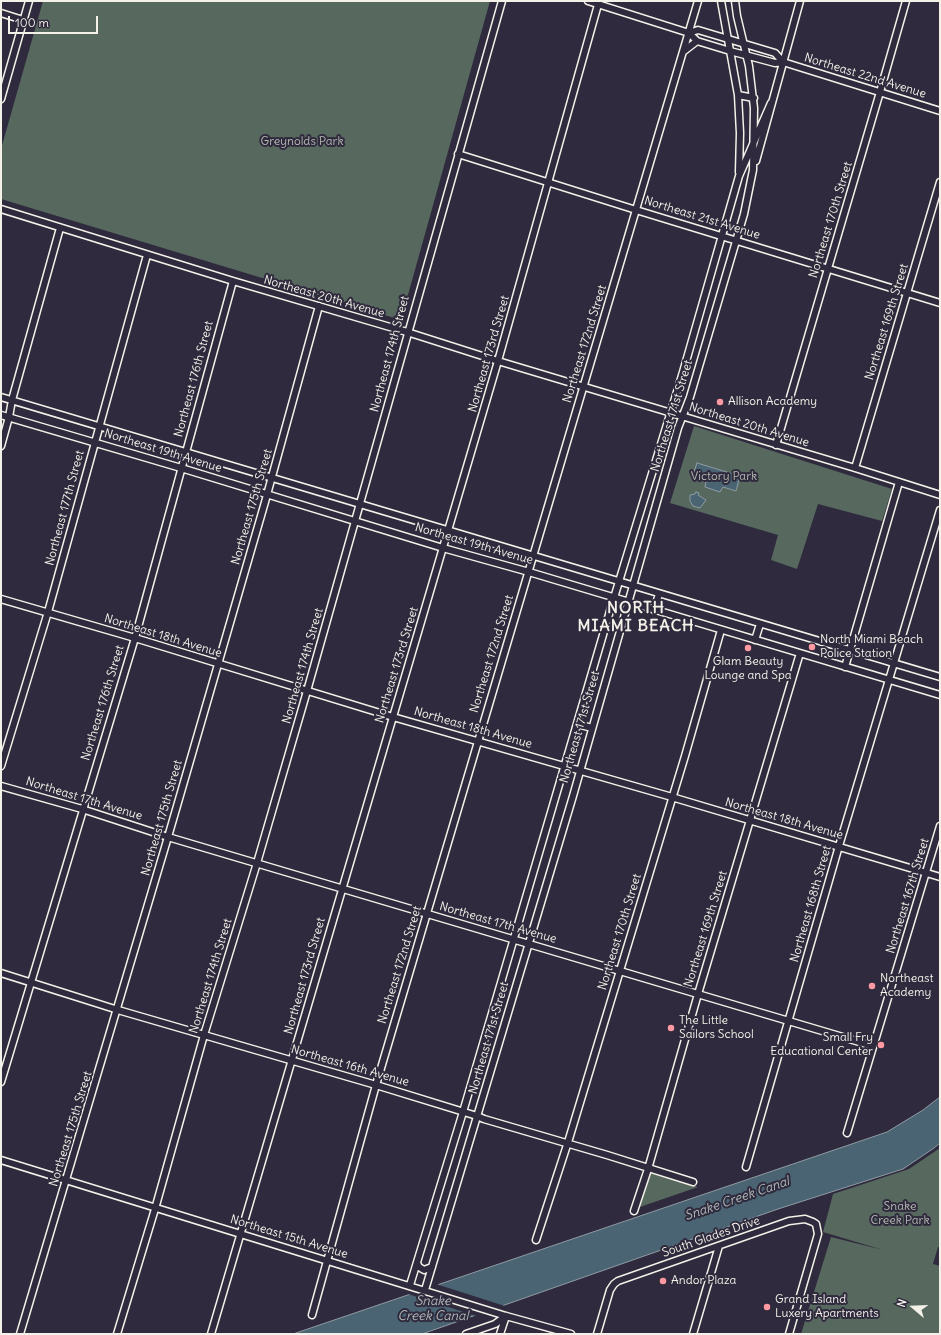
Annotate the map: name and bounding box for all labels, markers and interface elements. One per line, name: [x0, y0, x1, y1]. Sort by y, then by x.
scale bar: [10, 8, 100, 34]
text: 100 m: [15, 15, 49, 30]
street label: Northeast 22nd Avenue: [802, 51, 928, 101]
park label: Greynolds Park: [260, 135, 344, 149]
street label: Northeast 170th Street: [806, 160, 856, 280]
street label: Northeast 21st Avenue: [642, 194, 762, 242]
street label: Northeast 169th Street: [862, 262, 912, 382]
street label: Northeast 20th Avenue: [262, 273, 386, 321]
street label: Northeast 172nd Street: [560, 283, 610, 405]
street label: Northeast 174th Street: [368, 294, 412, 414]
street label: Northeast 173rd Street: [465, 294, 513, 414]
street label: Northeast 176th Street: [172, 319, 216, 439]
street label: Northeast 171st Street: [648, 358, 696, 474]
place label: Allison Academy: [728, 395, 817, 409]
marker: Allison Academy: [715, 397, 725, 407]
street label: Northeast 20th Avenue: [687, 400, 811, 450]
street label: Northeast 19th Avenue: [102, 426, 224, 476]
street label: Northeast 175th Street: [229, 447, 275, 567]
street label: Northeast 177th Street: [43, 449, 87, 567]
park label: Victory Park: [691, 470, 757, 484]
street label: Northeast 19th Avenue: [413, 520, 535, 568]
street label: Northeast 172nd Street: [467, 593, 517, 715]
district label: NORTH MIAMI BEACH: [577, 598, 695, 636]
street label: Northeast 173rd Street: [372, 605, 422, 725]
street label: Northeast 174th Street: [280, 607, 326, 725]
street label: Northeast 18th Avenue: [102, 611, 224, 661]
place label: North Miami Beach Police Station: [820, 633, 923, 661]
marker: North Miami Beach Police Station: [807, 642, 817, 652]
marker: Glam Beauty Lounge and Spa: [743, 643, 753, 653]
street label: Northeast 176th Street: [79, 644, 127, 762]
place label: Glam Beauty Lounge and Spa: [704, 655, 792, 683]
street label: Northeast 171st Street: [557, 669, 603, 785]
street label: Northeast 18th Avenue: [412, 704, 534, 752]
street label: Northeast 175th Street: [139, 758, 185, 878]
street label: Northeast 17th Avenue: [24, 774, 144, 824]
street label: Northeast 18th Avenue: [723, 795, 845, 843]
street label: Northeast 167th Street: [884, 837, 932, 955]
street label: Northeast 168th Street: [787, 844, 835, 964]
street label: Northeast 169th Street: [681, 869, 731, 989]
street label: Northeast 170th Street: [595, 872, 645, 992]
street label: Northeast 17th Avenue: [438, 899, 558, 947]
street label: Northeast 172nd Street: [375, 904, 425, 1026]
street label: Northeast 173rd Street: [281, 916, 329, 1036]
street label: Northeast 174th Street: [187, 917, 235, 1035]
place label: Northeast Academy: [880, 972, 934, 1000]
street label: Northeast 171st Street: [466, 980, 512, 1096]
marker: Northeast Academy: [867, 981, 877, 991]
place label: The Little Sailors School: [679, 1014, 754, 1042]
marker: The Little Sailors School: [666, 1023, 676, 1033]
place label: Small Fry Educational Center: [770, 1031, 873, 1059]
marker: Small Fry Educational Center: [876, 1040, 886, 1050]
street label: Northeast 16th Avenue: [289, 1042, 411, 1090]
street label: Northeast 175th Street: [47, 1070, 95, 1188]
water label: Snake Creek Canal: [683, 1174, 791, 1224]
park label: Snake Creek Park: [870, 1200, 930, 1228]
street label: Northeast 15th Avenue: [228, 1212, 350, 1262]
street label: South Glades Drive: [660, 1213, 762, 1261]
place label: Andor Plaza: [671, 1274, 736, 1288]
marker: Andor Plaza: [658, 1276, 668, 1286]
north arrow: [893, 1287, 933, 1327]
water label: Snake Creek Canal: [398, 1293, 468, 1324]
place label: Grand Island Luxery Apartments: [775, 1293, 879, 1321]
text: N: [894, 1297, 910, 1309]
marker: Grand Island Luxery Apartments: [762, 1302, 772, 1312]

